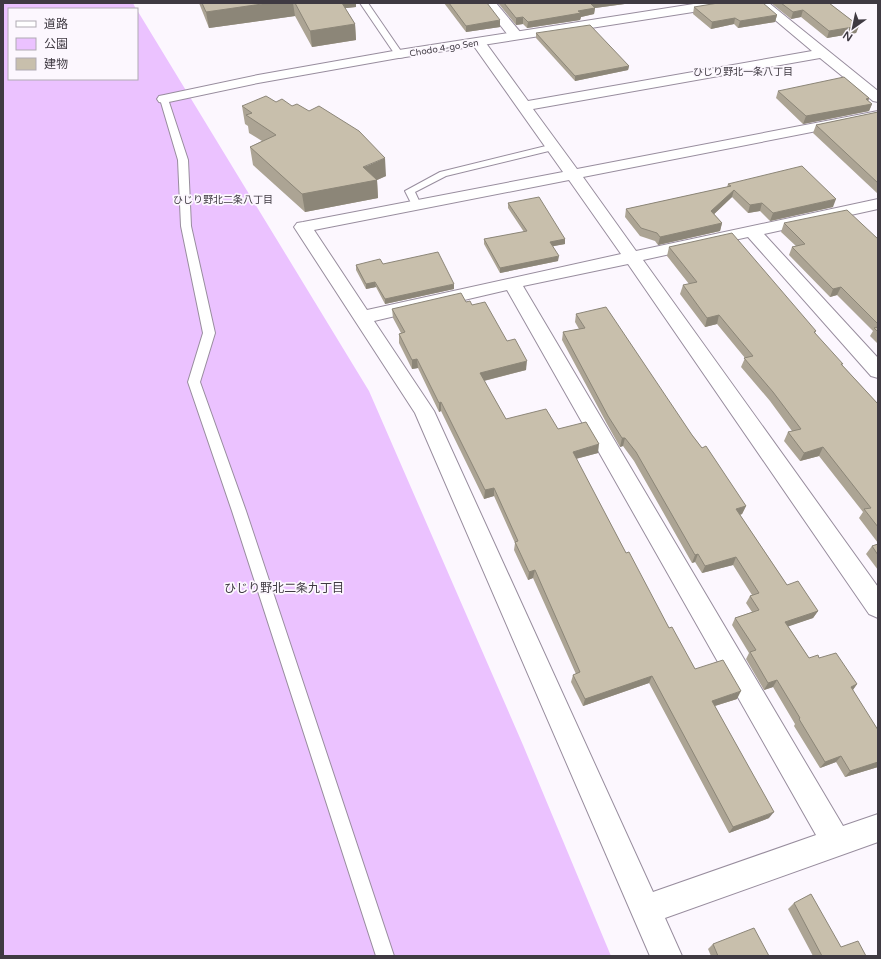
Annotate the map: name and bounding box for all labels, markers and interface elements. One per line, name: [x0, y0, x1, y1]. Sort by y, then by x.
legend: [8, 8, 138, 80]
north arrow: [833, 8, 873, 48]
text: 道路: [44, 17, 68, 31]
text: N: [841, 28, 855, 44]
text: 公園: [44, 37, 68, 51]
street label: Chodo 4-go Sen: [409, 38, 479, 59]
text: 建物: [44, 57, 68, 71]
district label: ひじり野北一条八丁目: [693, 66, 793, 78]
district label: ひじり野北二条八丁目: [173, 194, 273, 206]
district label: ひじり野北二条九丁目: [224, 581, 344, 595]

